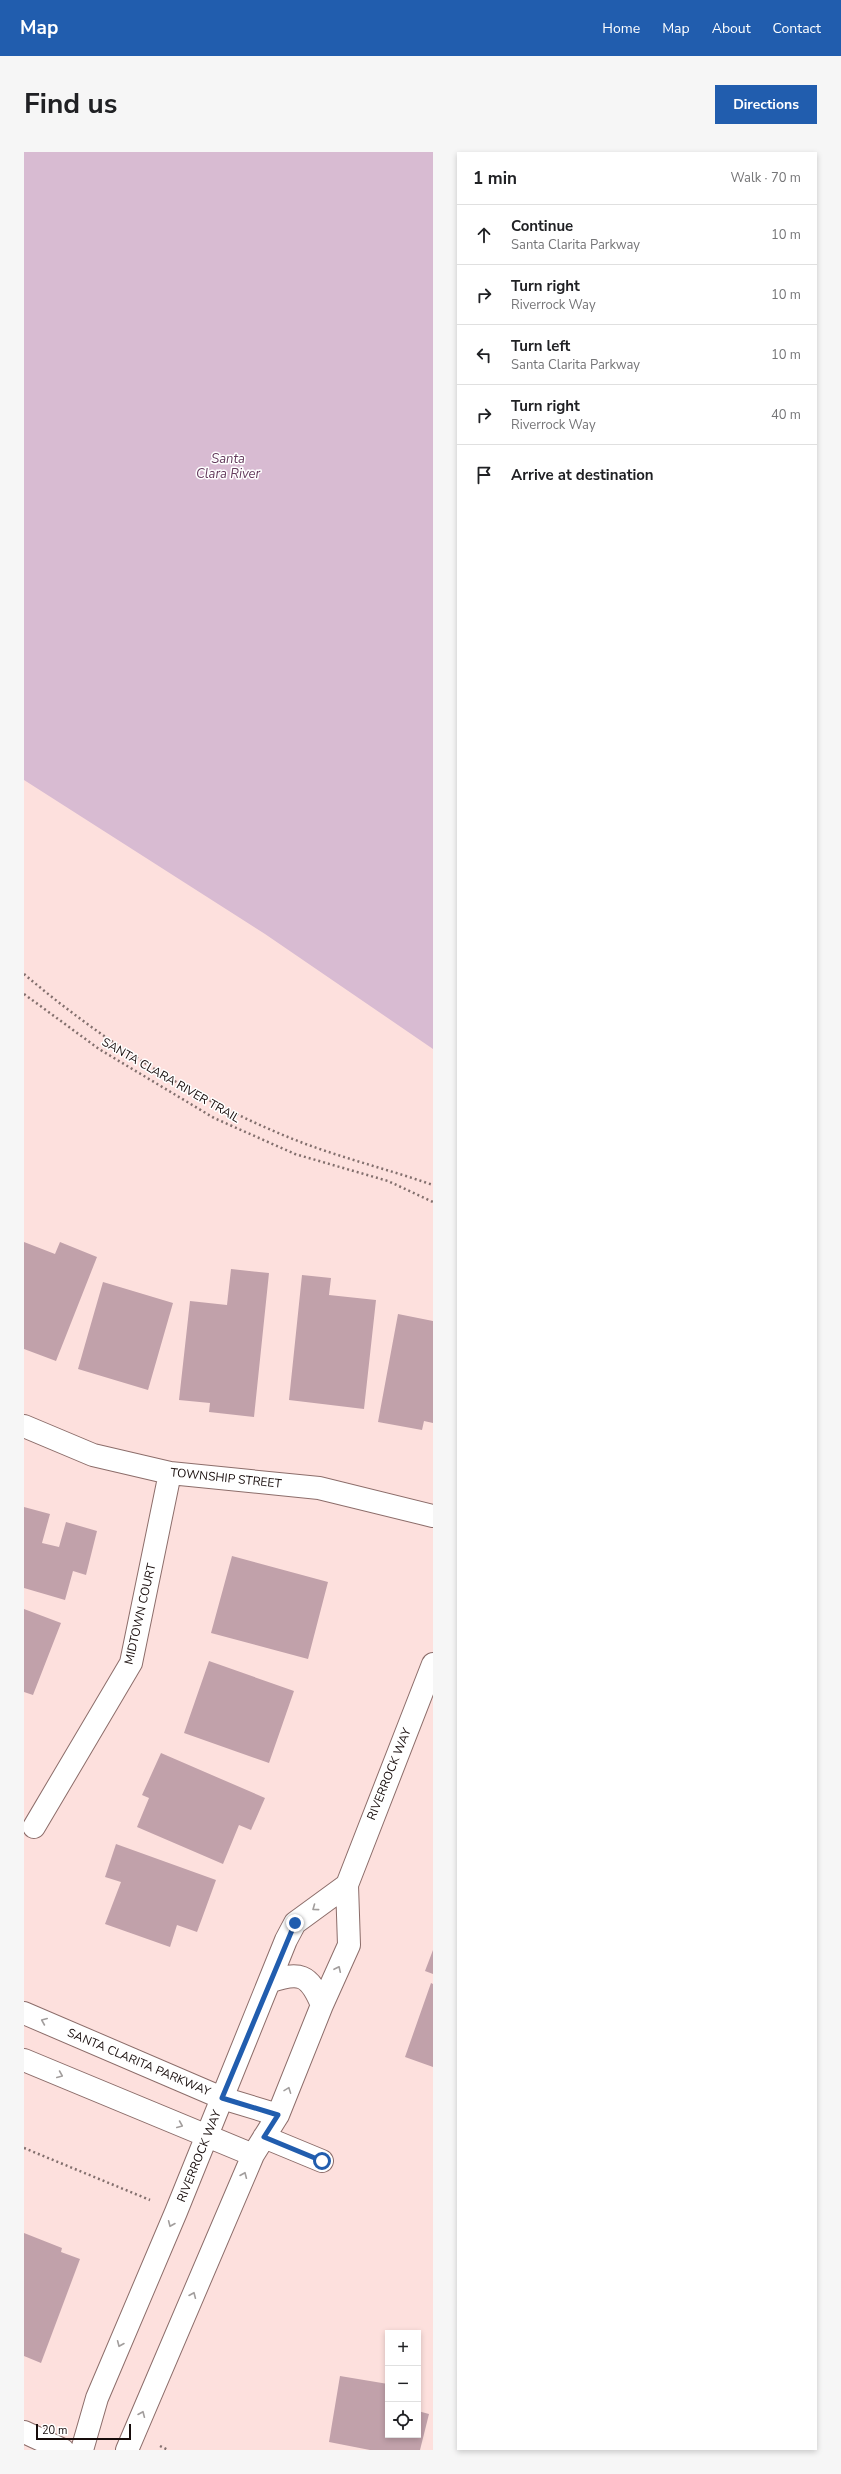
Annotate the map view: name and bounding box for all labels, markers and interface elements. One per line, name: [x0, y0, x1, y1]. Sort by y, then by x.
text: Map: [20, 15, 58, 41]
text: Home: [602, 19, 640, 38]
text: Map: [662, 19, 690, 38]
text: About: [712, 19, 751, 38]
text: Contact: [773, 19, 821, 38]
text: Find us: [24, 85, 118, 123]
button: Directions: [715, 85, 817, 124]
text: 1 min: [473, 167, 517, 190]
text: Walk · 70 m: [730, 169, 801, 187]
text: Continue: [511, 216, 573, 236]
icon: ahead: [473, 224, 495, 246]
text: 10 m: [771, 226, 801, 244]
text: Santa Clarita Parkway: [511, 236, 640, 254]
text: Turn right: [511, 276, 580, 296]
icon: right: [473, 284, 495, 306]
text: 10 m: [771, 286, 801, 304]
text: Riverrock Way: [511, 296, 596, 314]
text: Turn left: [511, 336, 570, 356]
icon: left: [473, 344, 495, 366]
text: 10 m: [771, 346, 801, 364]
text: Santa Clarita Parkway: [511, 356, 640, 374]
text: Turn right: [511, 396, 580, 416]
icon: right: [473, 404, 495, 426]
text: 40 m: [771, 406, 801, 424]
text: Riverrock Way: [511, 416, 596, 434]
water label: Santa Clara River: [196, 450, 260, 483]
icon: arrive: [473, 464, 495, 486]
text: Arrive at destination: [511, 465, 654, 485]
street label: SANTA CLARA RIVER TRAIL: [99, 1034, 243, 1126]
street label: TOWNSHIP STREET: [170, 1464, 283, 1492]
street label: MIDTOWN COURT: [121, 1561, 160, 1666]
street label: RIVERROCK WAY: [363, 1725, 415, 1822]
one-way arrow: [312, 1903, 319, 1911]
route end: [286, 1914, 304, 1932]
one-way arrow: [333, 1966, 341, 1974]
one-way arrow: [41, 2018, 48, 2026]
street label: SANTA CLARITA PARKWAY: [65, 2025, 214, 2100]
one-way arrow: [56, 2070, 63, 2078]
one-way arrow: [284, 2086, 292, 2093]
street label: RIVERROCK WAY: [173, 2107, 225, 2204]
one-way arrow: [176, 2120, 183, 2128]
route start: [313, 2152, 331, 2170]
one-way arrow: [239, 2172, 247, 2179]
one-way arrow: [168, 2220, 176, 2227]
one-way arrow: [188, 2291, 196, 2299]
map controls: [385, 2330, 421, 2438]
button: +: [385, 2330, 421, 2366]
one-way arrow: [117, 2339, 125, 2347]
button: −: [385, 2366, 421, 2402]
button: locate: [385, 2402, 421, 2438]
one-way arrow: [137, 2411, 145, 2419]
scale bar: [36, 2422, 131, 2441]
text: 20 m: [42, 2423, 67, 2438]

